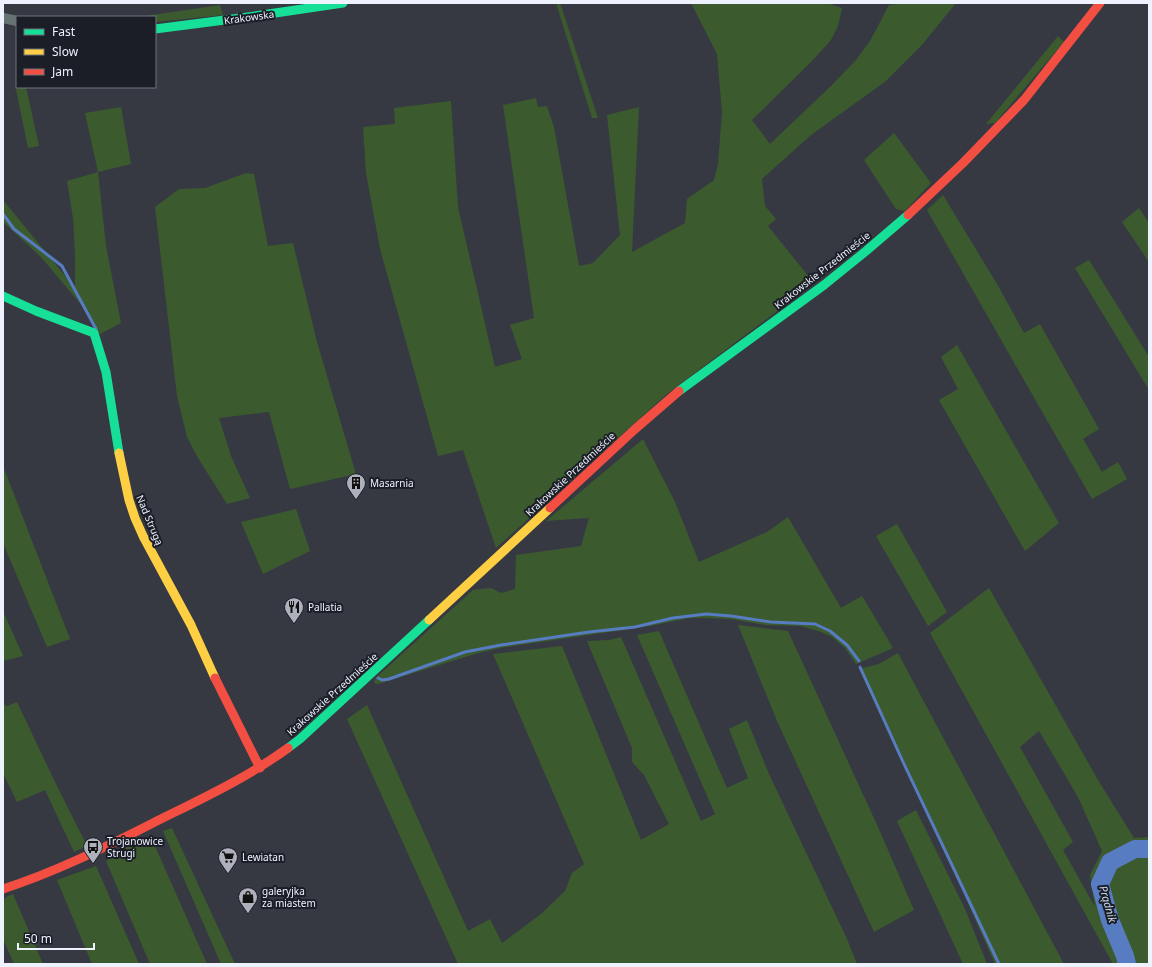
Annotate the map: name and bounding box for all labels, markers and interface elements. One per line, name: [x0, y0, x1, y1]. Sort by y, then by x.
street label: Krakowska: [223, 7, 275, 27]
legend: [16, 16, 156, 88]
text: Fast: [52, 23, 76, 40]
text: Slow: [52, 43, 79, 60]
text: Jam: [51, 63, 73, 80]
street label: Krakowskie Przedmieście: [771, 228, 873, 312]
street label: Krakowskie Przedmieście: [522, 428, 618, 519]
building icon: Masarnia: [345, 472, 367, 500]
place label: Masarnia: [370, 476, 414, 490]
street label: Nad Strugą: [133, 493, 167, 548]
restaurant icon: Pallatia: [283, 596, 305, 624]
place label: Pallatia: [308, 600, 342, 614]
street label: Krakowskie Przedmieście: [284, 649, 381, 739]
place label: Trojanowice Strugi: [107, 834, 163, 860]
bus stop icon: Trojanowice Strugi: [82, 836, 104, 864]
supermarket icon: Lewiatan: [217, 846, 239, 874]
place label: Lewiatan: [242, 850, 284, 864]
place label: galeryjka za miastem: [262, 884, 316, 910]
water label: Prądnik: [1096, 884, 1121, 925]
shop icon: galeryjka za miastem: [237, 886, 259, 914]
scale bar: [18, 925, 94, 951]
text: 50 m: [24, 930, 52, 947]

